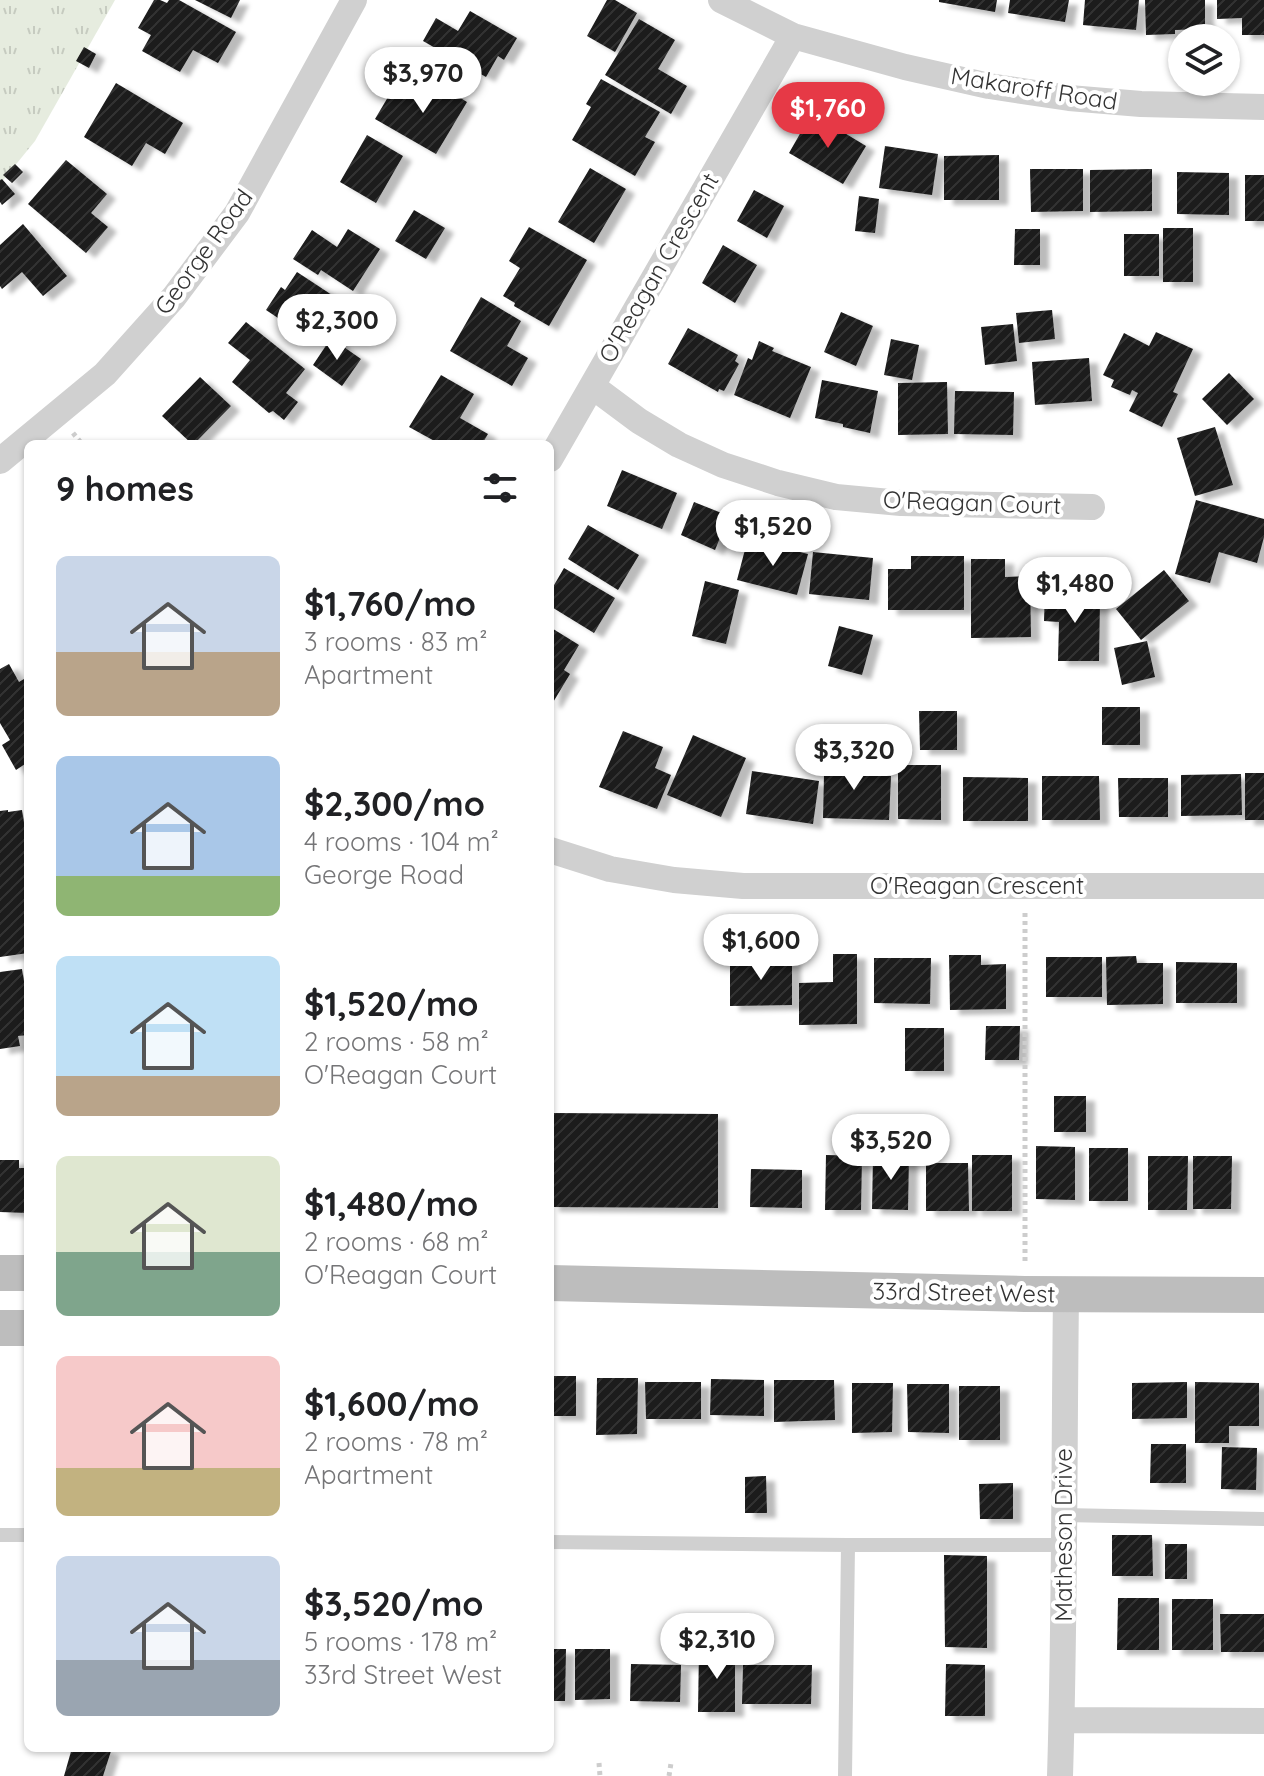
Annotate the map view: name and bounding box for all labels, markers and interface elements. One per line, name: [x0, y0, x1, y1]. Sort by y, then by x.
map controls: [1168, 24, 1240, 96]
button: layers: [1168, 24, 1240, 96]
pin: $3,970: [358, 47, 488, 115]
text: $3,970: [383, 56, 463, 89]
street label: Makaroff Road: [949, 60, 1120, 116]
pin: $1,760: [763, 82, 893, 150]
text: $1,760: [790, 91, 866, 124]
street label: O'Reagan Crescent: [592, 167, 725, 368]
street label: George Road: [148, 183, 259, 320]
pin: $2,300: [272, 294, 402, 362]
text: $2,300: [295, 303, 379, 336]
icon: filters: [478, 466, 522, 510]
text: 9 homes: [56, 467, 194, 510]
street label: O'Reagan Court: [882, 484, 1062, 520]
pin: $1,520: [708, 500, 838, 568]
text: $1,520: [734, 509, 812, 542]
pin: $1,480: [1010, 557, 1140, 625]
text: $1,480: [1036, 566, 1114, 599]
text: $1,760/mo: [304, 582, 476, 625]
icon: home: [120, 588, 216, 684]
text: 3 rooms · 83 m²: [304, 625, 487, 658]
text: Apartment: [304, 658, 433, 691]
pin: $3,320: [789, 724, 919, 792]
text: $3,320: [813, 733, 895, 766]
text: $2,300/mo: [304, 782, 485, 825]
icon: home: [120, 788, 216, 884]
text: 4 rooms · 104 m²: [304, 825, 499, 858]
text: George Road: [304, 858, 464, 891]
street label: O'Reagan Crescent: [870, 870, 1084, 900]
pin: $1,600: [696, 914, 826, 982]
text: $1,600: [721, 923, 801, 956]
text: $1,520/mo: [304, 982, 479, 1025]
icon: home: [120, 988, 216, 1084]
text: 2 rooms · 58 m²: [304, 1025, 489, 1058]
text: O'Reagan Court: [304, 1058, 497, 1091]
pin: $3,520: [826, 1114, 956, 1182]
text: $3,520: [850, 1123, 932, 1156]
text: $1,480/mo: [304, 1182, 478, 1225]
icon: home: [120, 1188, 216, 1284]
text: 2 rooms · 68 m²: [304, 1225, 489, 1258]
text: O'Reagan Court: [304, 1258, 497, 1291]
street label: 33rd Street West: [872, 1275, 1056, 1309]
text: $1,600/mo: [304, 1382, 479, 1425]
icon: home: [120, 1388, 216, 1484]
text: 2 rooms · 78 m²: [304, 1425, 488, 1458]
street label: Matheson Drive: [1048, 1448, 1078, 1622]
text: Apartment: [304, 1458, 433, 1491]
text: $3,520/mo: [304, 1582, 484, 1625]
icon: home: [120, 1588, 216, 1684]
pin: $2,310: [652, 1613, 782, 1681]
text: $2,310: [678, 1622, 756, 1655]
text: 5 rooms · 178 m²: [304, 1625, 497, 1658]
text: 33rd Street West: [304, 1658, 502, 1691]

